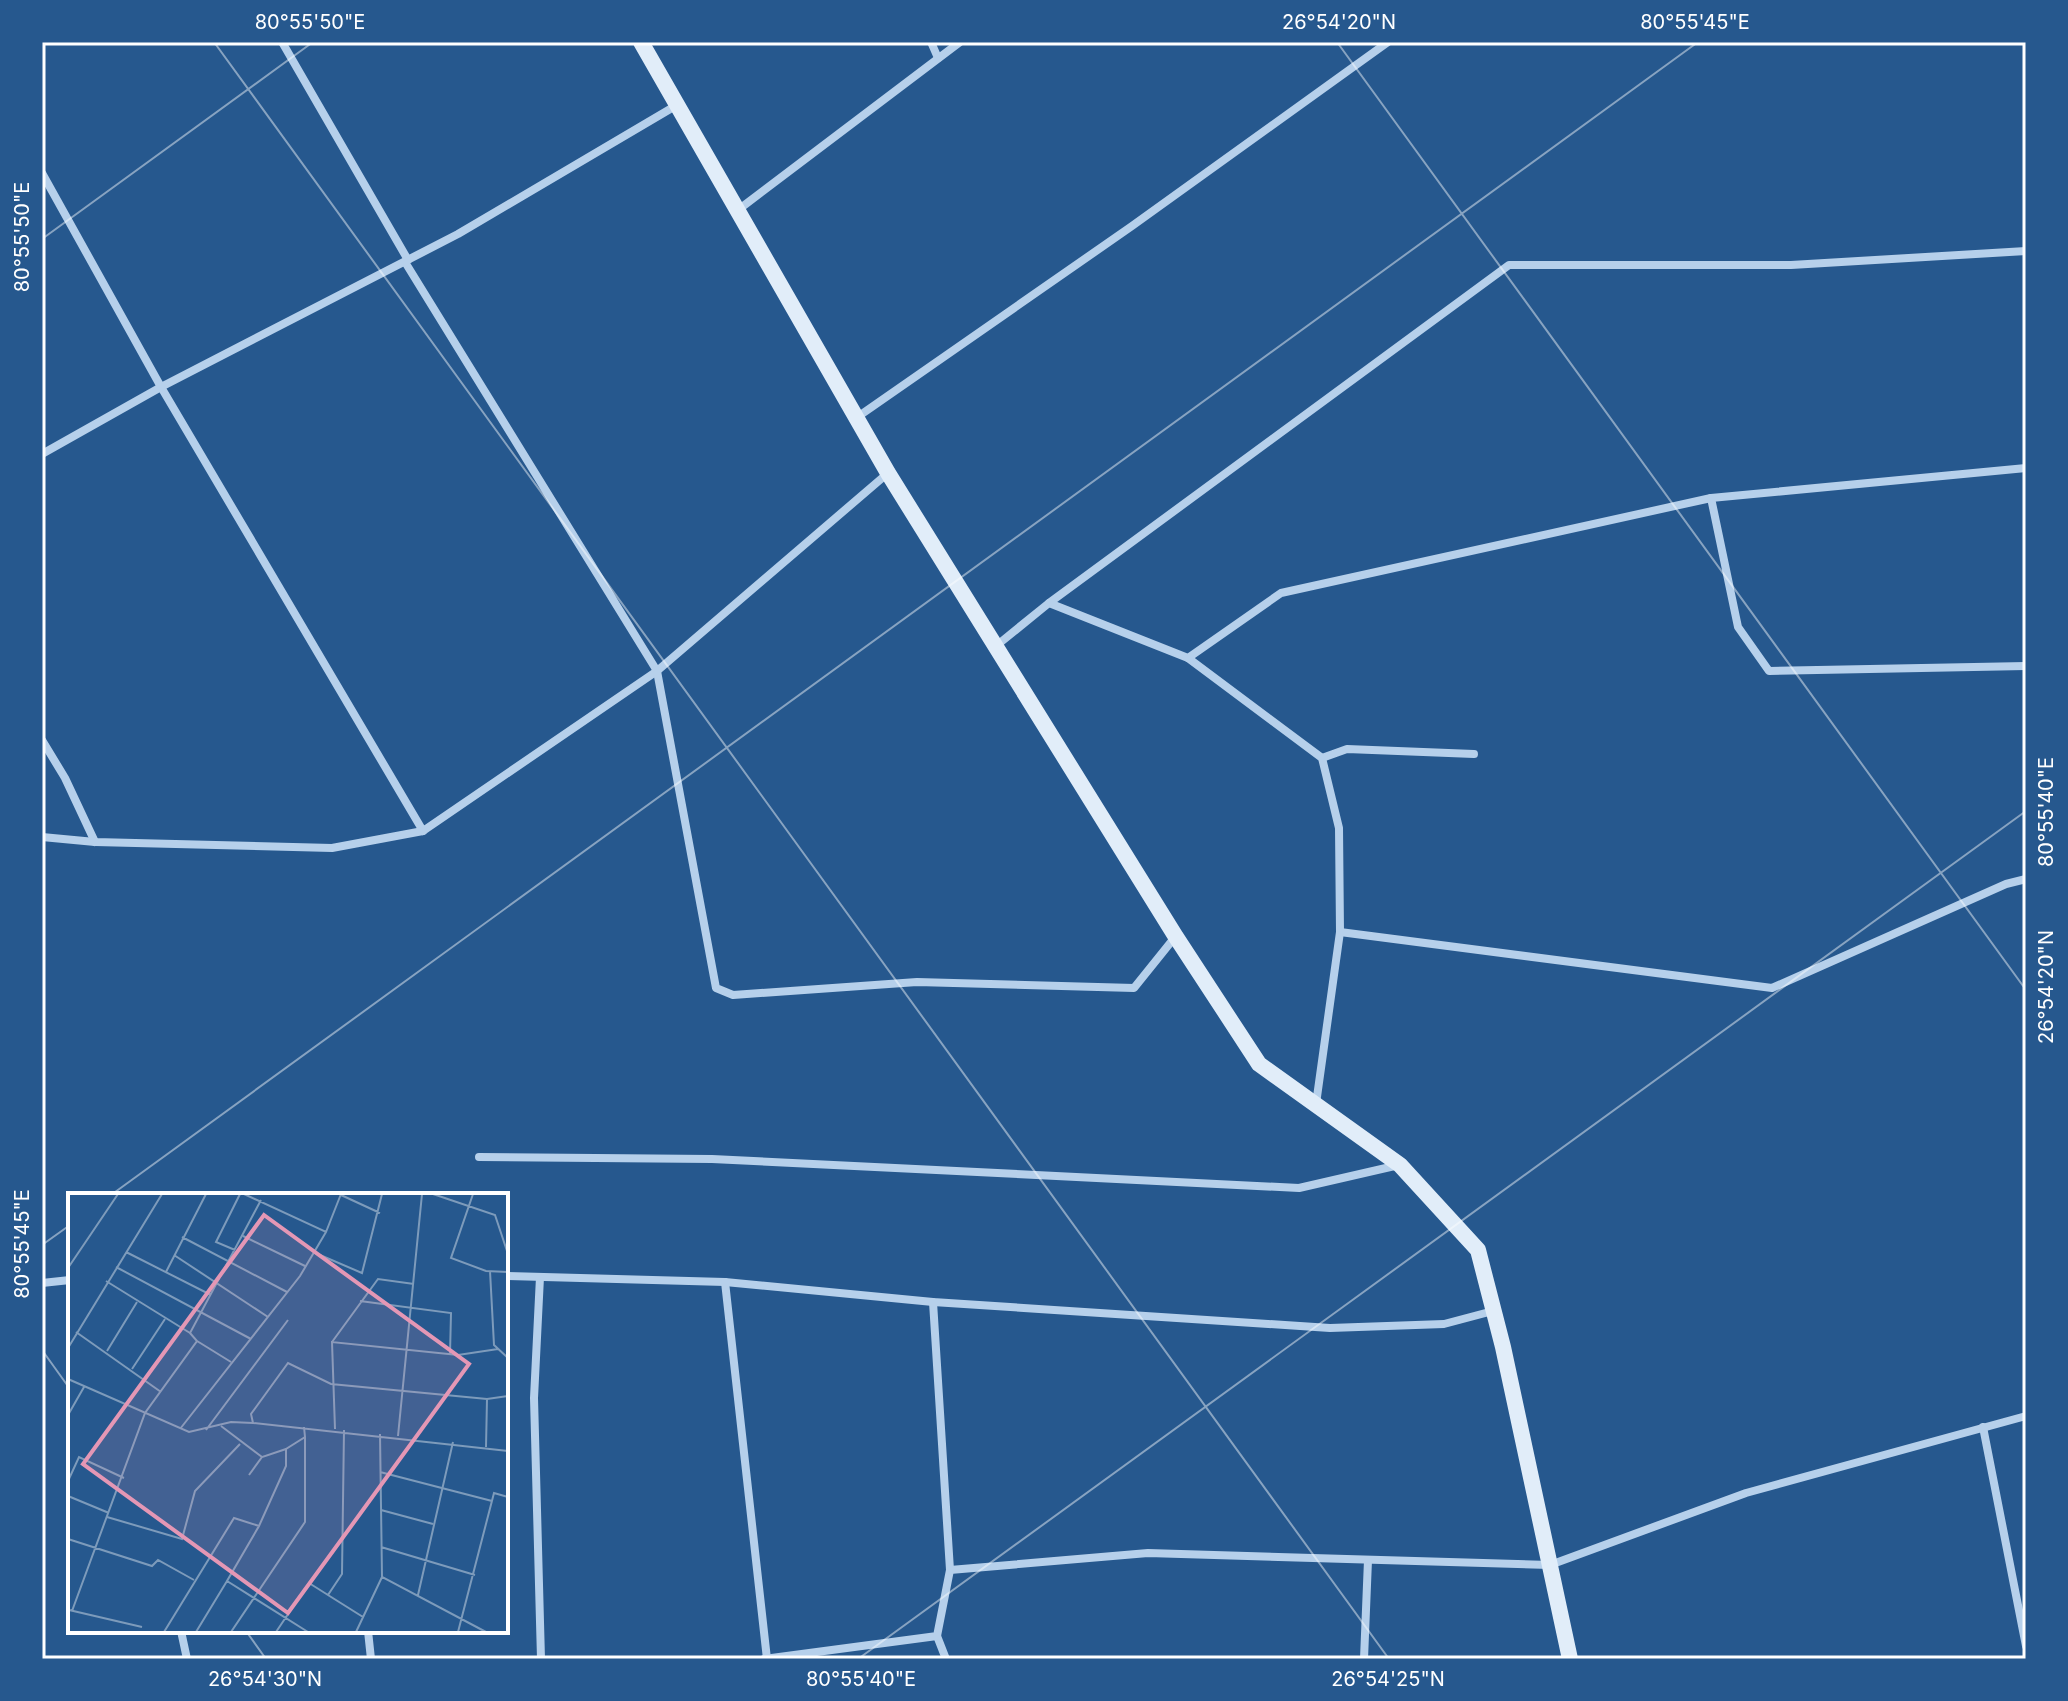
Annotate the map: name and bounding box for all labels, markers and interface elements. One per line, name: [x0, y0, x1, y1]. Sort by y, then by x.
text: 80°55'50"E: [255, 10, 365, 34]
text: 26°54'20"N: [1282, 10, 1396, 34]
text: 80°55'45"E: [1640, 10, 1750, 34]
text: 80°55'50"E: [10, 182, 34, 292]
text: 80°55'40"E: [2034, 757, 2058, 867]
text: 26°54'20"N: [2034, 930, 2058, 1044]
text: 80°55'45"E: [10, 1189, 34, 1299]
inset map: [68, 1193, 508, 1633]
text: 26°54'30"N: [208, 1667, 322, 1691]
text: 80°55'40"E: [806, 1667, 916, 1691]
text: 26°54'25"N: [1331, 1667, 1445, 1691]

